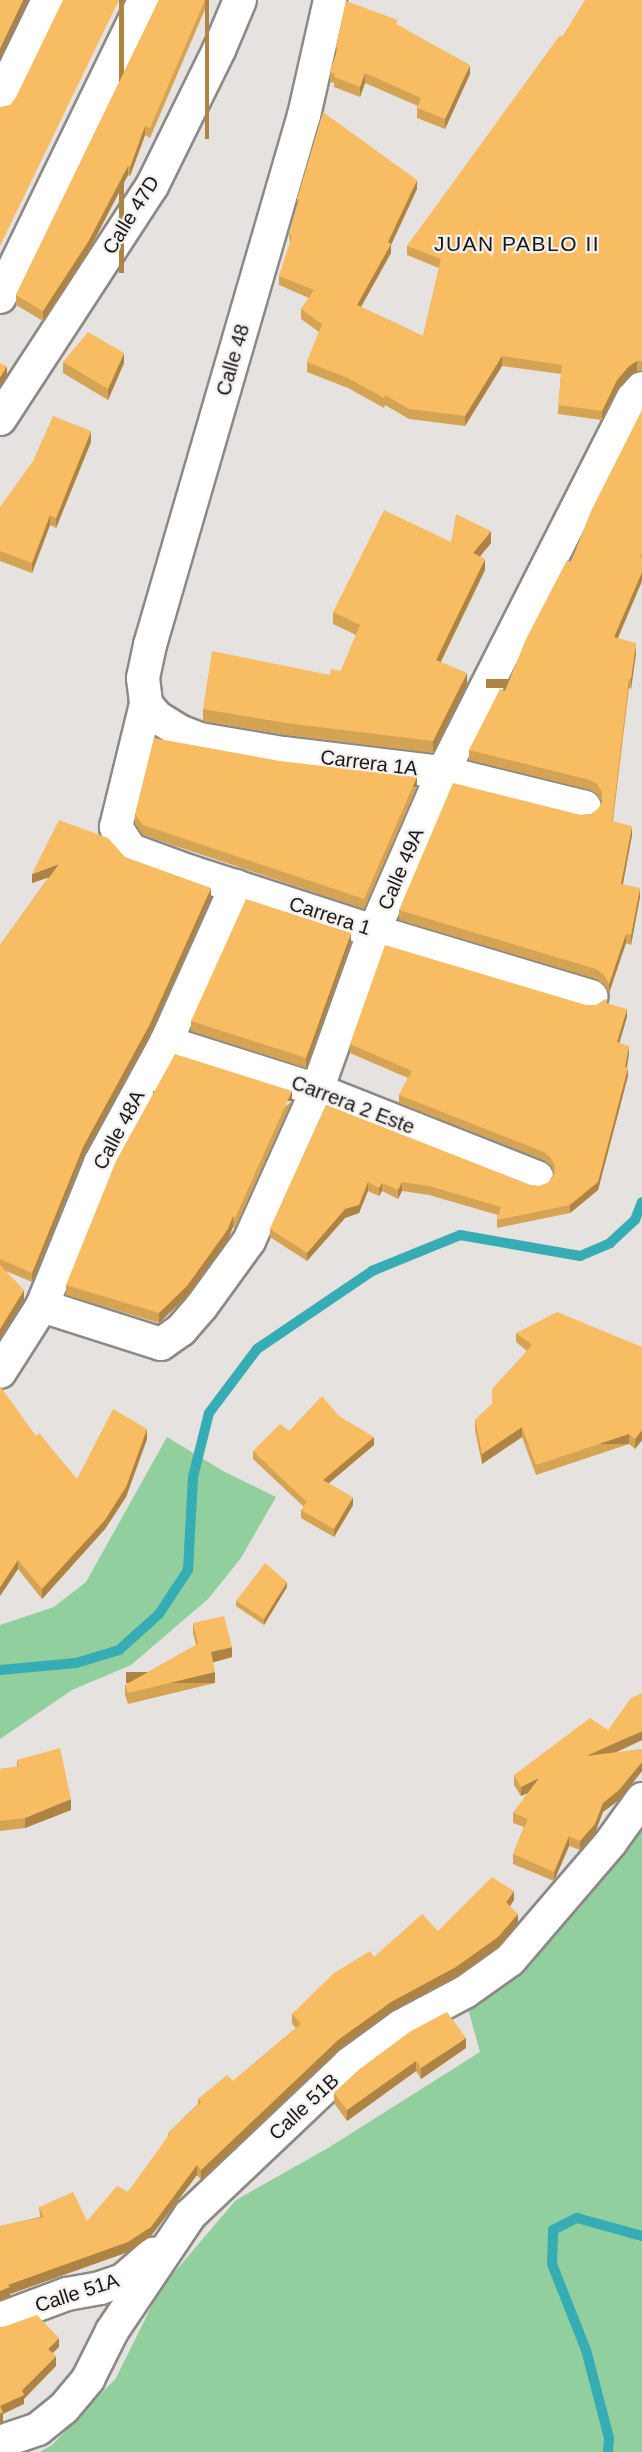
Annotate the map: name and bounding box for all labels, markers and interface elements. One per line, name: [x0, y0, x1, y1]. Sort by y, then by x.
street label: Calle 47D: [98, 171, 164, 259]
district label: JUAN PABLO II: [434, 231, 600, 257]
street label: Calle 48: [211, 321, 255, 399]
street label: Carrera 1A: [319, 745, 419, 781]
street label: Calle 49A: [373, 824, 429, 914]
street label: Carrera 1: [286, 892, 374, 940]
street label: Carrera 2 Este: [288, 1070, 418, 1140]
street label: Calle 48A: [88, 1086, 150, 1174]
street label: Calle 51B: [264, 2069, 344, 2145]
street label: Calle 51A: [32, 2268, 122, 2318]

